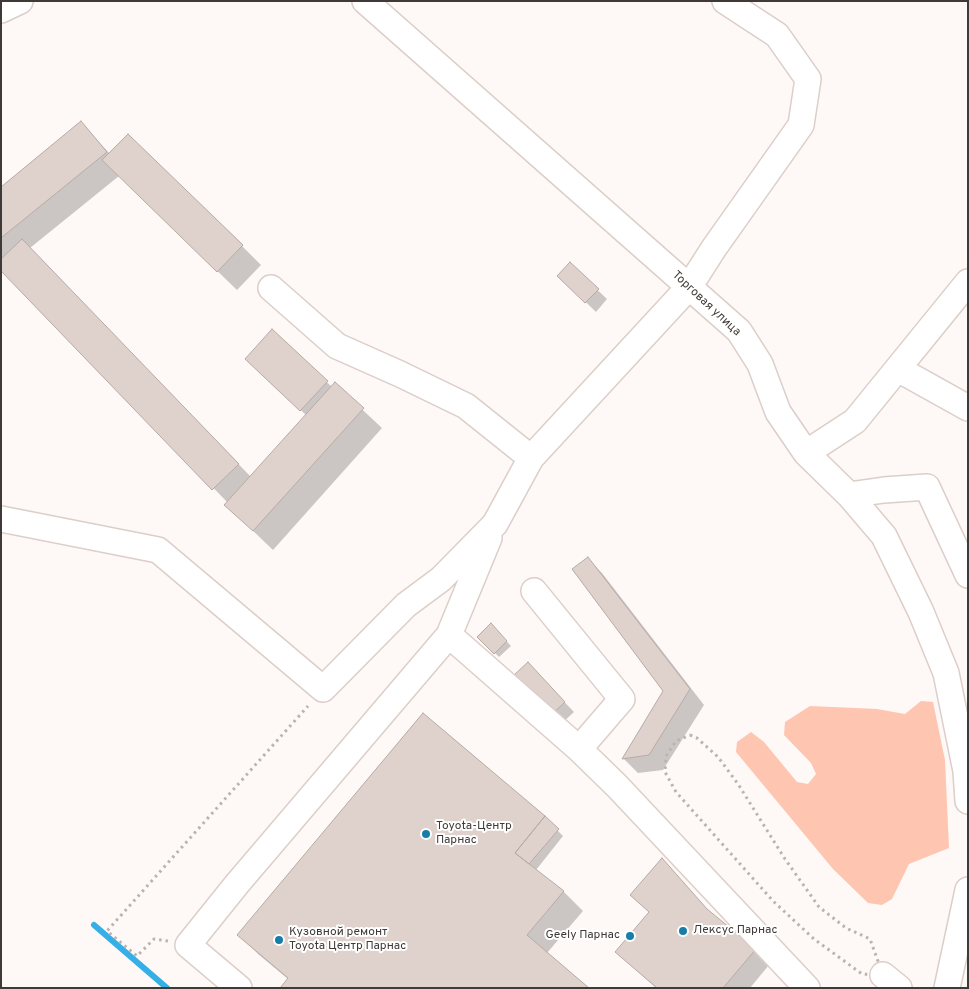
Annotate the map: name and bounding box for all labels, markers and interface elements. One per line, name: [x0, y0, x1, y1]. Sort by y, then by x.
street label: Торговая улица: [669, 269, 743, 339]
place label: Toyota-Центр Парнас: [436, 820, 512, 848]
marker: Toyota-Центр Парнас: [420, 828, 432, 840]
place label: Лексус Парнас: [693, 924, 778, 938]
marker: Лексус Парнас: [677, 925, 689, 937]
place label: Кузовной ремонт Toyota Центр Парнас: [289, 926, 406, 954]
place label: Geely Парнас: [546, 929, 620, 943]
marker: Geely Парнас: [624, 930, 636, 942]
marker: Кузовной ремонт Toyota Центр Парнас: [273, 934, 285, 946]

